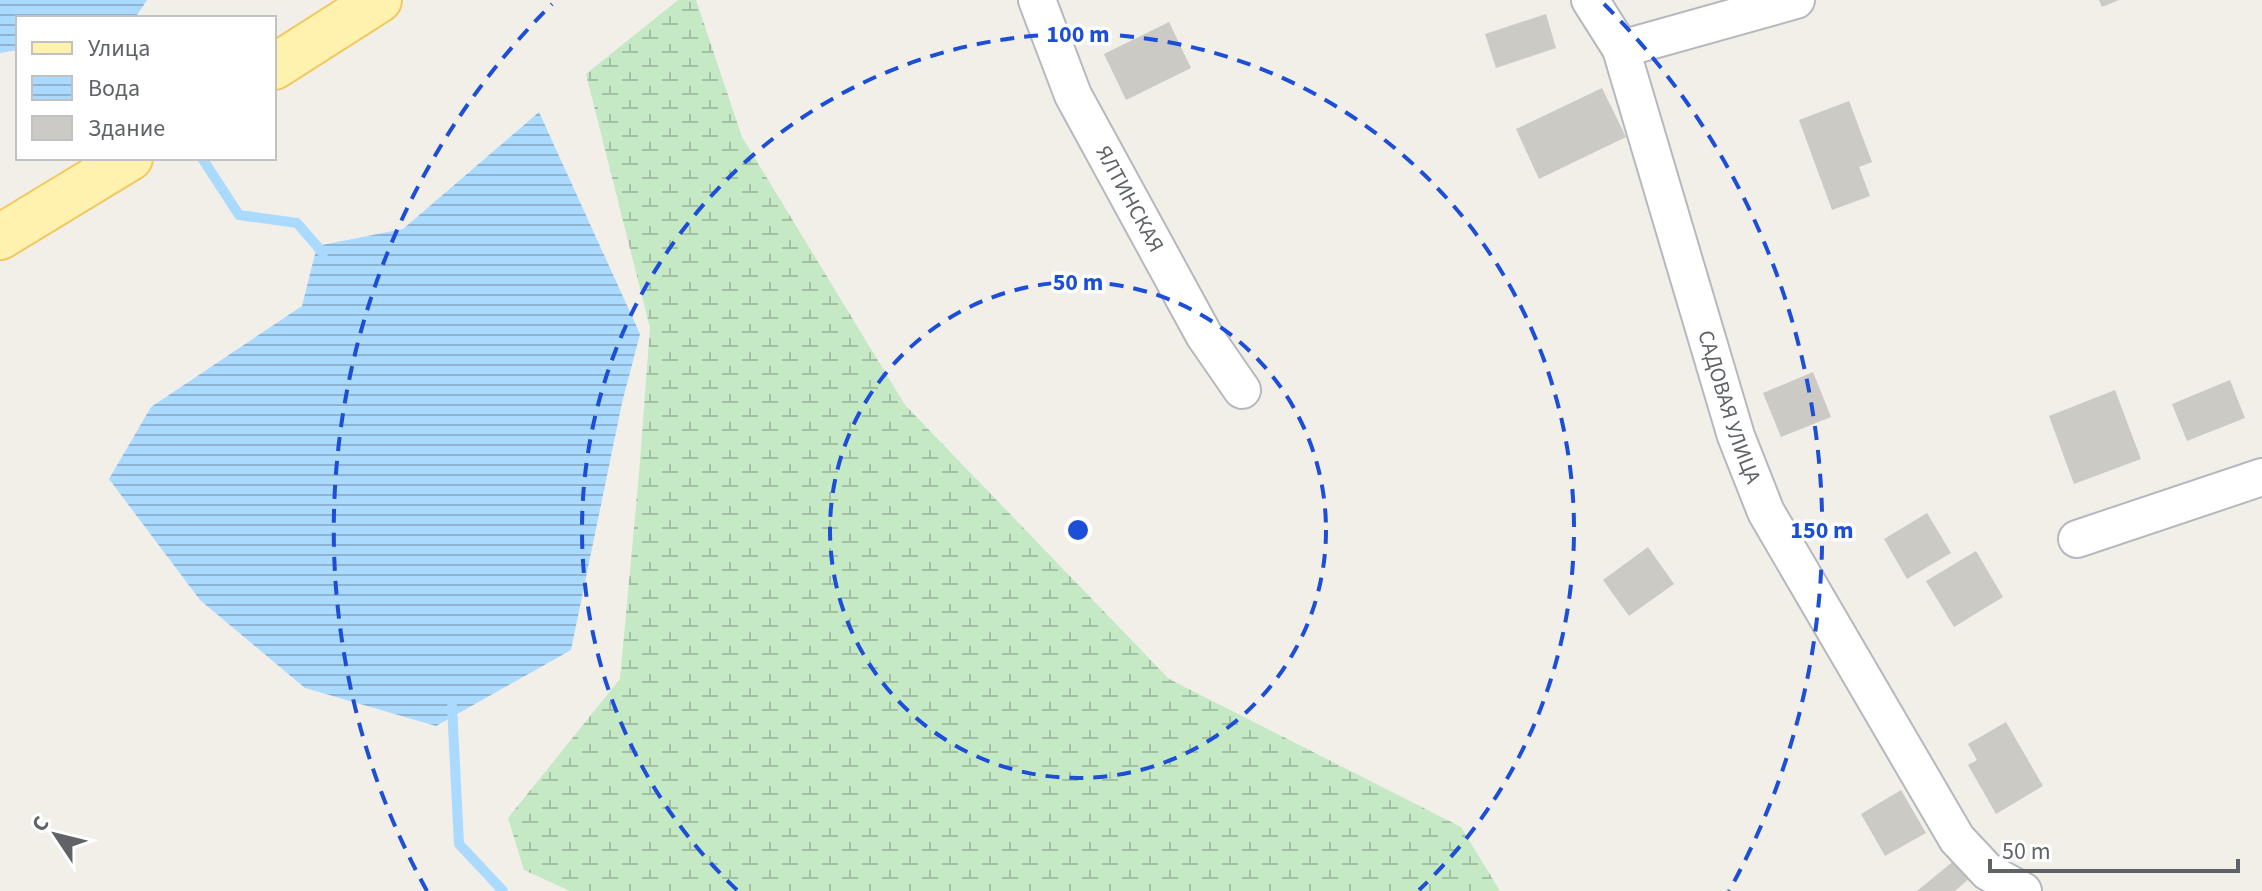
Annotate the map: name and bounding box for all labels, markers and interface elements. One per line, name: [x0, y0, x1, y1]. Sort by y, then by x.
legend: [16, 16, 276, 160]
text: 100 m: [1046, 17, 1110, 52]
text: Улица: [88, 31, 150, 66]
text: Вода: [88, 71, 140, 106]
text: Здание: [88, 111, 165, 146]
street label: ЯЛТИНСКАЯ: [1088, 140, 1172, 258]
text: 50 m: [1053, 265, 1103, 300]
street label: САДОВАЯ УЛИЦА: [1689, 326, 1769, 489]
text: 150 m: [1790, 513, 1854, 548]
centre of rings: [1064, 516, 1092, 544]
north arrow: [16, 795, 96, 875]
text: С: [24, 810, 57, 839]
scale bar: [1990, 823, 2238, 873]
text: 50 m: [2002, 834, 2051, 869]

